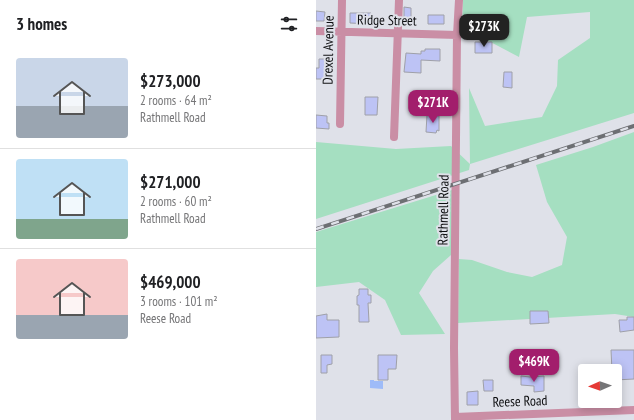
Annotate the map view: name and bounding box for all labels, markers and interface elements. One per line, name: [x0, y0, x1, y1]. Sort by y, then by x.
street label: Ridge Street: [357, 10, 417, 30]
text: 3 homes: [16, 13, 67, 35]
icon: filters: [278, 13, 300, 35]
pin: $273K: [456, 14, 512, 48]
street label: Drexel Avenue: [318, 15, 338, 85]
text: $273K: [468, 18, 500, 35]
text: $273,000: [140, 70, 201, 92]
icon: home: [48, 74, 96, 122]
pin: $271K: [405, 90, 461, 124]
text: 2 rooms · 64 m²: [140, 92, 212, 109]
text: $271K: [417, 94, 449, 111]
text: Rathmell Road: [140, 109, 206, 126]
text: $271,000: [140, 171, 201, 193]
icon: home: [48, 175, 96, 223]
street label: Rathmell Road: [433, 175, 453, 245]
text: 2 rooms · 60 m²: [140, 193, 212, 210]
text: Rathmell Road: [140, 210, 206, 227]
text: $469,000: [140, 271, 201, 293]
icon: home: [48, 275, 96, 323]
text: 3 rooms · 101 m²: [140, 293, 218, 310]
text: Reese Road: [140, 310, 191, 327]
pin: $469K: [506, 349, 562, 383]
text: $469K: [518, 353, 550, 370]
north arrow: [578, 364, 622, 408]
map controls: [578, 364, 622, 408]
street label: Reese Road: [492, 391, 548, 411]

